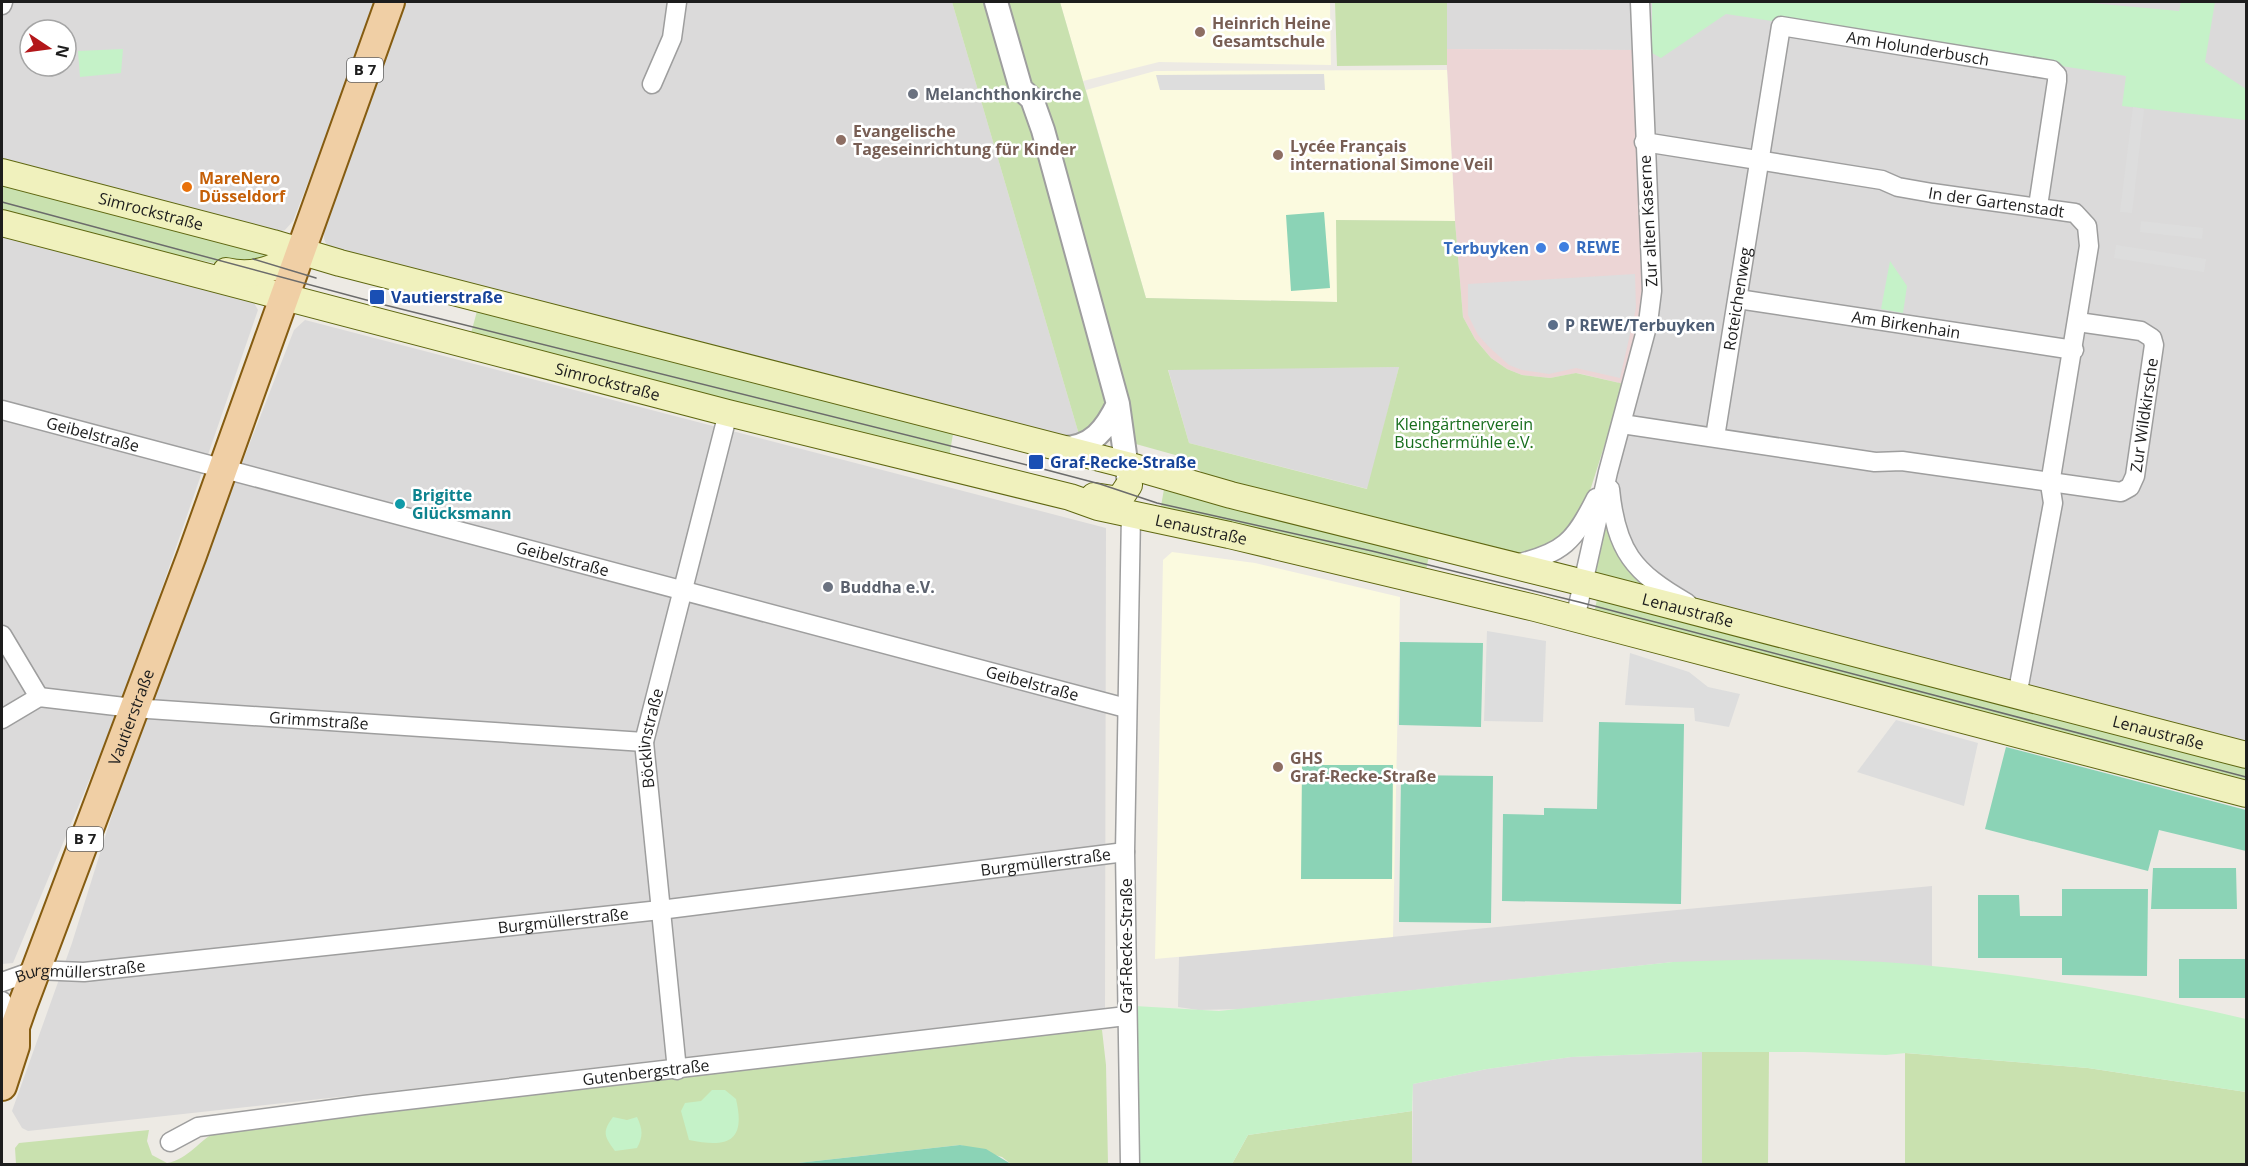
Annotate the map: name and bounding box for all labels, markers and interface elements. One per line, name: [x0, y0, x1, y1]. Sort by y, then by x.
place label: Heinrich Heine Gesamtschule: [1212, 12, 1331, 52]
north arrow: [18, 18, 78, 78]
marker: Heinrich Heine Gesamtschule: [1193, 25, 1207, 39]
street label: Am Holunderbusch: [1845, 26, 1991, 71]
text: N: [50, 43, 75, 60]
road number: B 7: [347, 58, 383, 82]
place label: Melanchthonkirche: [925, 83, 1082, 105]
marker: Melanchthonkirche: [906, 87, 920, 101]
place label: Evangelische Tageseinrichtung für Kinder: [853, 120, 1076, 160]
marker: Evangelische Tageseinrichtung für Kinder: [834, 133, 848, 147]
place label: Lycée Français international Simone Veil: [1290, 135, 1493, 175]
marker: Lycée Français international Simone Veil: [1271, 148, 1285, 162]
street label: Zur alten Kaserne: [1634, 155, 1662, 287]
place label: MareNero Düsseldorf: [199, 167, 286, 207]
marker: MareNero Düsseldorf: [180, 180, 194, 194]
street label: In der Gartenstadt: [1927, 182, 2066, 222]
street label: Simrockstraße: [96, 187, 206, 235]
place label: REWE: [1576, 236, 1620, 258]
place label: Terbuyken: [1443, 237, 1529, 259]
marker: REWE: [1557, 240, 1571, 254]
marker: Terbuyken: [1534, 241, 1548, 255]
street label: Roteichenweg: [1718, 245, 1756, 352]
place label: Vautierstraße: [391, 286, 503, 308]
marker: Vautierstraße: [368, 288, 386, 306]
street label: Am Birkenhain: [1850, 305, 1962, 344]
place label: P REWE/Terbuyken: [1565, 314, 1715, 336]
marker: P REWE/Terbuyken: [1546, 318, 1560, 332]
street label: Zur Wildkirsche: [2125, 356, 2163, 474]
street label: Simrockstraße: [553, 357, 662, 406]
street label: Geibelstraße: [44, 411, 142, 457]
park label: Kleingärtnerverein Buschermühle e.V.: [1394, 413, 1534, 453]
place label: Graf-Recke-Straße: [1050, 451, 1196, 473]
marker: Graf-Recke-Straße: [1027, 453, 1045, 471]
place label: Brigitte Glücksmann: [412, 484, 512, 524]
marker: Brigitte Glücksmann: [393, 497, 407, 511]
street label: Lenaustraße: [1153, 509, 1250, 550]
street label: Geibelstraße: [514, 536, 611, 581]
place label: Buddha e.V.: [840, 576, 935, 598]
marker: Buddha e.V.: [821, 580, 835, 594]
street label: Lenaustraße: [1640, 588, 1736, 632]
street label: Geibelstraße: [984, 660, 1081, 706]
street label: Vautierstraße: [103, 666, 159, 768]
street label: Böcklinstraße: [633, 686, 668, 789]
street label: Grimmstraße: [268, 706, 369, 735]
street label: Lenaustraße: [2110, 710, 2206, 755]
place label: GHS Graf-Recke-Straße: [1290, 747, 1436, 787]
marker: GHS Graf-Recke-Straße: [1271, 760, 1285, 774]
road number: B 7: [67, 827, 103, 851]
street label: Burgmüllerstraße: [979, 843, 1112, 881]
street label: Graf-Recke-Straße: [1115, 878, 1137, 1014]
street label: Burgmüllerstraße: [497, 902, 630, 938]
street label: Burgmüllerstraße: [12, 954, 146, 988]
street label: Gutenbergstraße: [581, 1054, 711, 1090]

